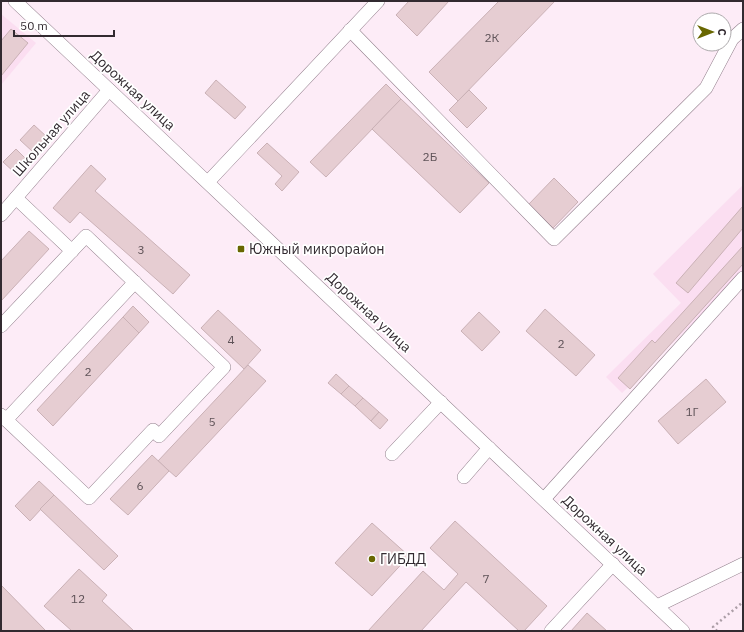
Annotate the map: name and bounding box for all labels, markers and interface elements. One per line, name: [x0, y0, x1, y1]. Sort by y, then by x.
scale bar: [14, 12, 114, 38]
north arrow: [692, 12, 732, 52]
text: 50 m: [20, 18, 48, 33]
text: С: [715, 28, 729, 36]
house number: 2К: [484, 30, 500, 45]
street label: Дорожная улица: [87, 46, 180, 134]
street label: Школьная улица: [8, 86, 94, 180]
house number: 2Б: [423, 149, 437, 164]
place label: Южный микрорайон: [249, 240, 384, 258]
house number: 3: [137, 242, 145, 257]
marker: Южный микрорайон: [236, 244, 246, 254]
street label: Дорожная улица: [323, 268, 416, 356]
house number: 4: [227, 332, 235, 347]
house number: 2: [557, 336, 565, 351]
house number: 2: [84, 364, 92, 379]
house number: 1Г: [685, 404, 699, 419]
house number: 5: [208, 414, 216, 429]
house number: 6: [136, 478, 144, 493]
street label: Дорожная улица: [559, 491, 652, 579]
place label: ГИБДД: [380, 550, 426, 568]
marker: ГИБДД: [367, 554, 377, 564]
house number: 7: [482, 571, 490, 586]
house number: 12: [71, 591, 85, 606]

